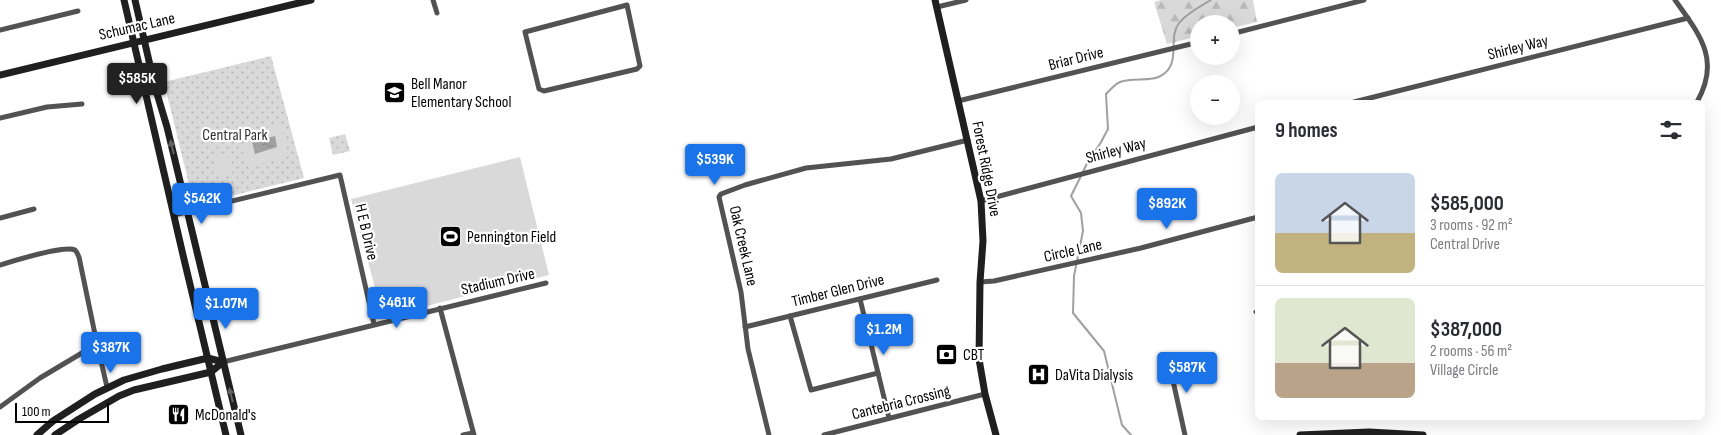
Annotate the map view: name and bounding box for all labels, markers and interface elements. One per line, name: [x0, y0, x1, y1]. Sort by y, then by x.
street label: Schumac Lane: [97, 9, 177, 45]
map controls: [1190, 15, 1240, 125]
button: +: [1190, 15, 1240, 65]
street label: Shirley Way: [1486, 31, 1550, 65]
street label: Briar Drive: [1047, 43, 1105, 75]
pin: $585K: [102, 62, 172, 105]
text: $585K: [118, 69, 156, 88]
place label: Bell Manor Elementary School: [411, 75, 511, 112]
button: −: [1190, 75, 1240, 125]
school or university icon: Bell Manor Elementary School: [383, 81, 407, 105]
icon: filters: [1657, 116, 1685, 144]
text: 9 homes: [1275, 118, 1338, 143]
street label: Forest Ridge Drive: [967, 120, 1005, 218]
park label: Central Park: [202, 126, 268, 145]
street label: Shirley Way: [1084, 134, 1148, 168]
one-way arrow: [168, 139, 176, 154]
pin: $539K: [680, 144, 750, 186]
text: $539K: [696, 150, 734, 169]
pin: $542K: [167, 182, 237, 225]
pin: $892K: [1132, 188, 1202, 230]
text: $542K: [183, 189, 221, 208]
text: $585,000: [1430, 191, 1504, 216]
icon: home: [1315, 193, 1375, 253]
text: $892K: [1148, 194, 1186, 213]
street label: H E B Drive: [350, 202, 382, 262]
street label: Oak Creek Lane: [725, 204, 761, 288]
text: 3 rooms · 92 m²: [1430, 216, 1513, 235]
sports icon: Pennington Field: [439, 225, 463, 249]
place label: Pennington Field: [467, 228, 556, 247]
street label: Circle Lane: [1042, 235, 1104, 267]
text: Central Drive: [1430, 235, 1500, 254]
street label: Stadium Drive: [459, 264, 537, 300]
street label: Timber Glen Drive: [790, 270, 886, 312]
pin: $461K: [362, 286, 432, 329]
pin: $1.07M: [185, 288, 267, 330]
text: $461K: [378, 293, 416, 312]
text: $1.07M: [205, 294, 247, 313]
pin: $1.2M: [849, 314, 919, 356]
text: $387,000: [1430, 317, 1502, 342]
icon: home: [1315, 318, 1375, 378]
text: $1.2M: [866, 320, 902, 339]
pin: $387K: [76, 332, 146, 374]
text: $387K: [92, 338, 130, 357]
text: 2 rooms · 56 m²: [1430, 342, 1512, 361]
bank icon: CBT: [935, 343, 959, 367]
place label: CBT: [963, 346, 985, 365]
pin: $587K: [1152, 352, 1222, 394]
text: $587K: [1168, 358, 1206, 377]
text: Village Circle: [1430, 361, 1498, 380]
hospital icon: DaVita Dialysis: [1027, 363, 1051, 387]
place label: DaVita Dialysis: [1055, 366, 1133, 385]
street label: Cantebria Crossing: [850, 382, 952, 424]
one-way arrow: [227, 387, 235, 402]
scale bar: [15, 400, 109, 423]
text: 100 m: [22, 403, 51, 420]
restaurant icon: McDonald's: [167, 403, 191, 427]
place label: McDonald's: [195, 406, 257, 425]

